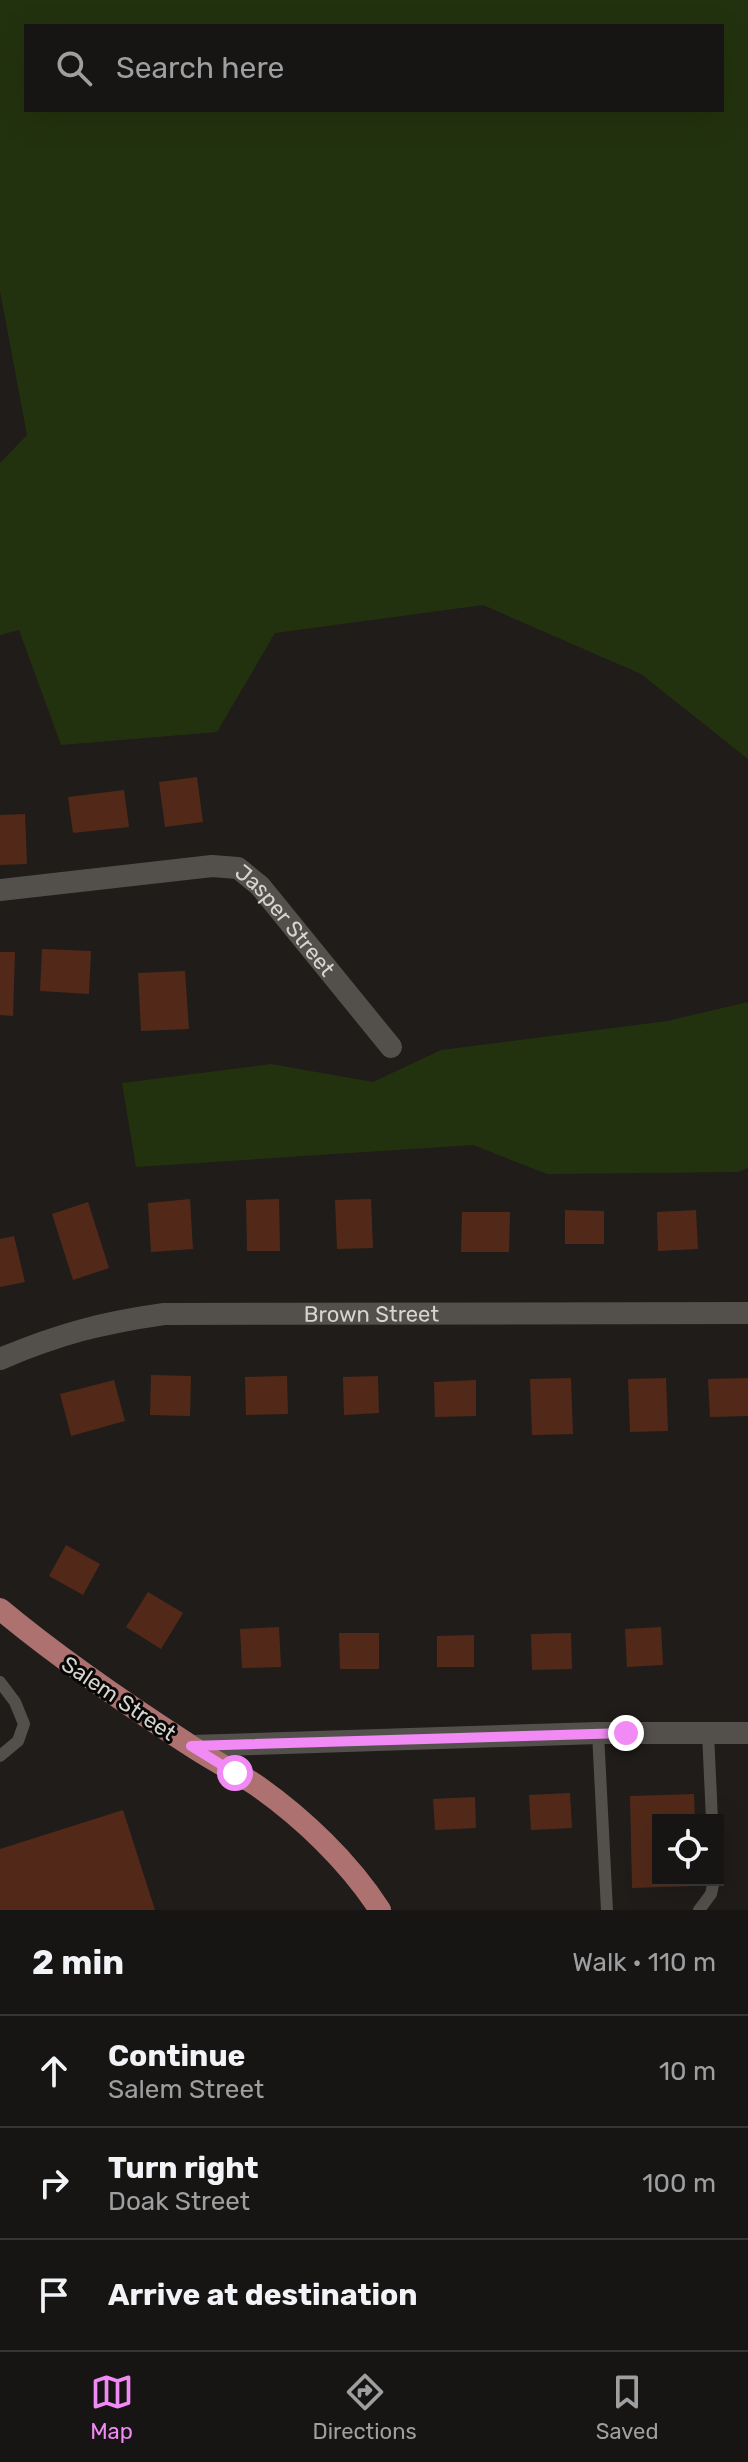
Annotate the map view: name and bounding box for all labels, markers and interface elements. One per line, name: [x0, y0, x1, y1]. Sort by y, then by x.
search box: [24, 24, 724, 112]
icon: search: [52, 46, 96, 90]
text: Search here: [116, 50, 284, 86]
street label: Jasper Street: [230, 858, 341, 982]
street label: Brown Street: [304, 1301, 439, 1328]
street label: Salem Street: [56, 1650, 181, 1747]
route end: [608, 1715, 644, 1751]
route start: [217, 1755, 253, 1791]
map controls: [652, 1814, 724, 1886]
button: locate: [652, 1814, 724, 1886]
text: 2 min: [32, 1942, 124, 1983]
text: Walk · 110 m: [572, 1947, 716, 1978]
text: Continue: [108, 2038, 245, 2074]
icon: ahead: [32, 2049, 76, 2093]
text: 10 m: [659, 2056, 716, 2087]
text: Salem Street: [108, 2074, 264, 2105]
text: Turn right: [108, 2150, 259, 2186]
icon: right: [32, 2161, 76, 2205]
text: 100 m: [642, 2168, 716, 2199]
text: Doak Street: [108, 2186, 250, 2217]
icon: arrive: [32, 2273, 76, 2317]
text: Arrive at destination: [108, 2277, 418, 2313]
tab: Map: [90, 2370, 134, 2445]
tab: Directions: [313, 2370, 417, 2445]
tab: Saved: [596, 2370, 659, 2445]

